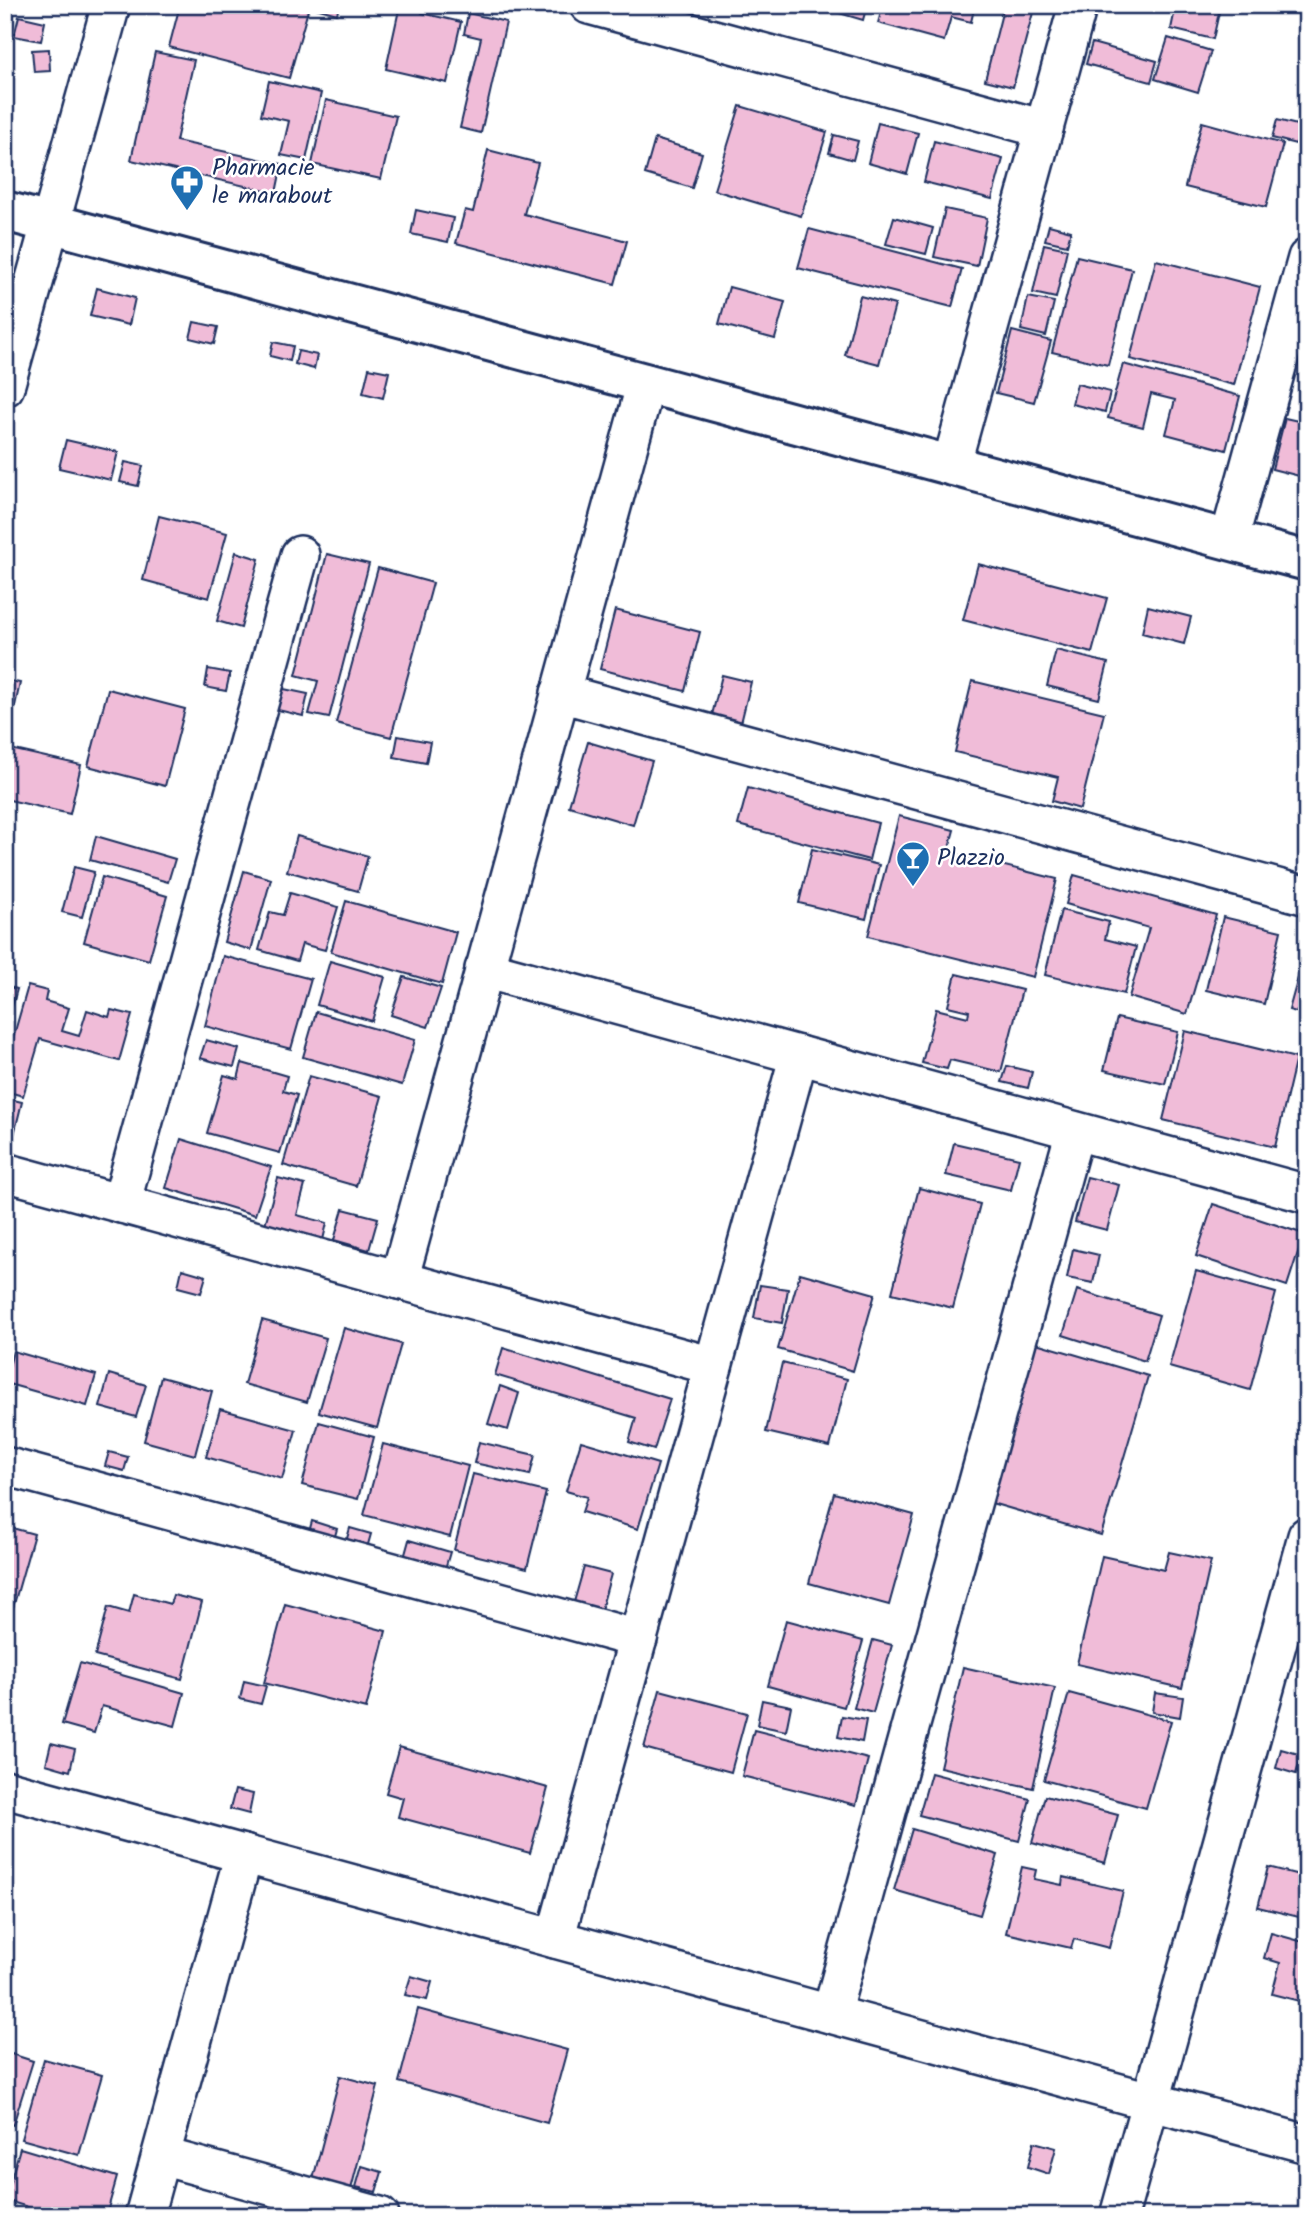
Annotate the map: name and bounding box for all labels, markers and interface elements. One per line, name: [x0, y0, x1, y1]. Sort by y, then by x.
place label: Pharmacie le marabout: [212, 149, 333, 216]
pharmacy icon: Pharmacie le marabout: [168, 163, 206, 212]
bar icon: Plazzio: [894, 839, 932, 888]
place label: Plazzio: [937, 839, 1005, 878]

